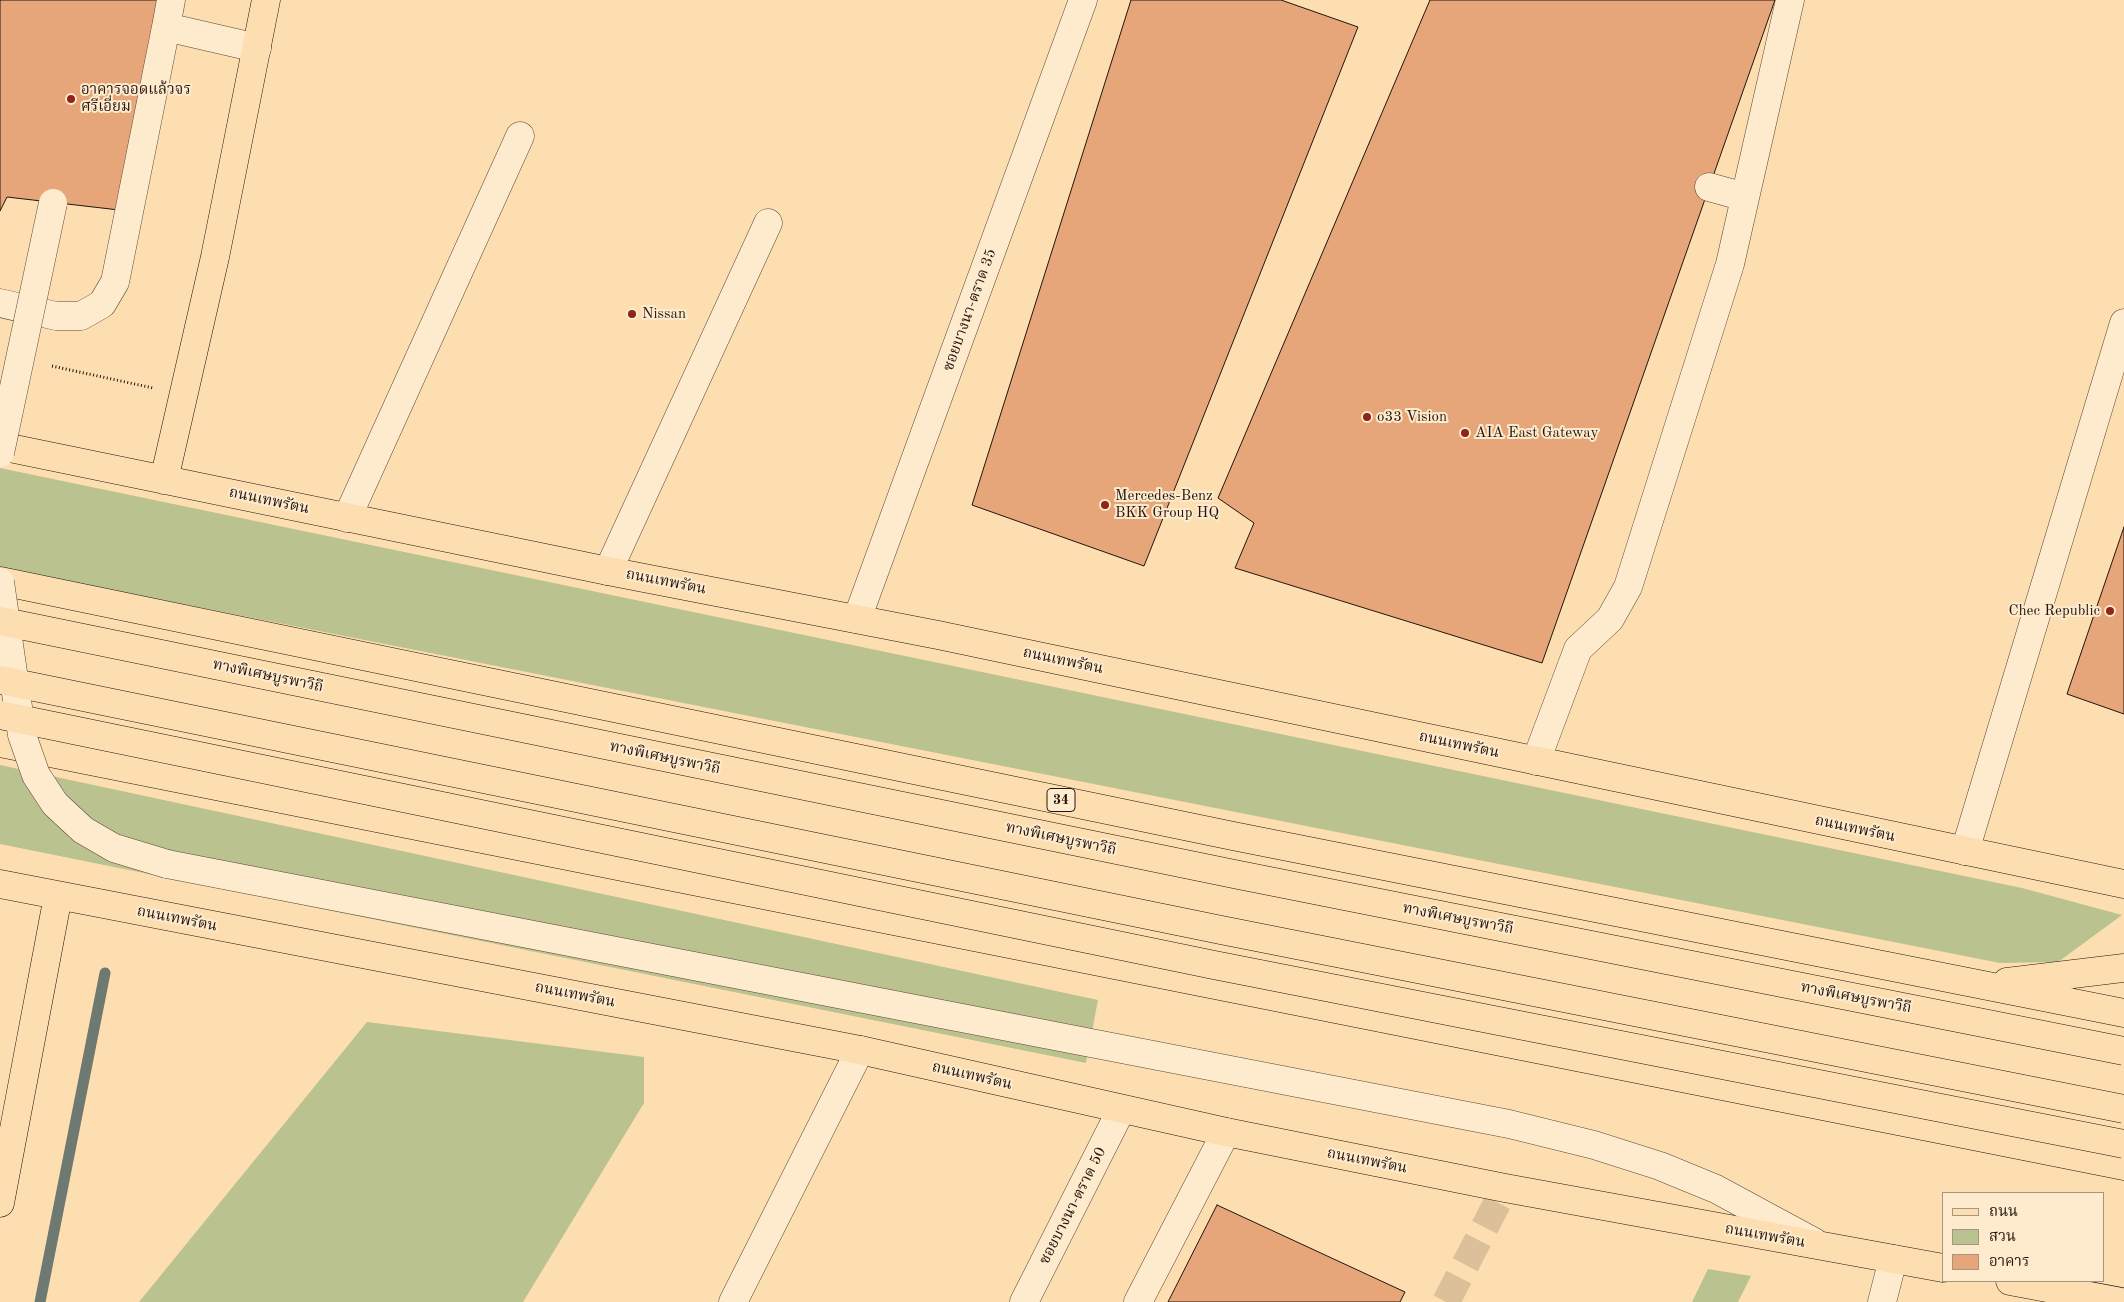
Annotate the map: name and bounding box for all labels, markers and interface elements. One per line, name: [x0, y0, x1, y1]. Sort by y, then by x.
place label: อาคารจอดแล้วจร ศรีเอี่ยม: [81, 81, 191, 116]
marker: อาคารจอดแล้วจร ศรีเอี่ยม: [65, 93, 77, 105]
street label: ซอยบางนา-ตราด 35: [940, 246, 1000, 374]
place label: Nissan: [642, 305, 686, 323]
marker: Nissan: [626, 308, 638, 320]
place label: o33 Vision: [1377, 408, 1447, 426]
marker: o33 Vision: [1361, 411, 1373, 423]
place label: AIA East Gateway: [1475, 424, 1598, 442]
marker: AIA East Gateway: [1459, 427, 1471, 439]
street label: ถนนเทพรัตน: [227, 484, 311, 518]
place label: Mercedes-Benz BKK Group HQ: [1115, 487, 1219, 522]
marker: Mercedes-Benz BKK Group HQ: [1099, 499, 1111, 511]
street label: ถนนเทพรัตน: [624, 565, 708, 599]
place label: Chec Republic: [2008, 602, 2100, 620]
marker: Chec Republic: [2104, 605, 2116, 617]
street label: ถนนเทพรัตน: [1021, 644, 1105, 678]
street label: ทางพิเศษบูรพาวิถี: [211, 655, 325, 697]
street label: ถนนเทพรัตน: [1417, 728, 1501, 762]
street label: ทางพิเศษบูรพาวิถี: [608, 737, 722, 779]
road number: 34: [1047, 788, 1075, 812]
street label: ถนนเทพรัตน: [1813, 812, 1897, 846]
street label: ทางพิเศษบูรพาวิถี: [1004, 818, 1118, 860]
street label: ทางพิเศษบูรพาวิถี: [1401, 899, 1515, 939]
street label: ถนนเทพรัตน: [135, 902, 219, 936]
street label: ถนนเทพรัตน: [533, 978, 617, 1012]
street label: ทางพิเศษบูรพาวิถี: [1799, 978, 1913, 1018]
street label: ถนนเทพรัตน: [930, 1058, 1014, 1094]
street label: ซอยบางนา-ตราด 50: [1036, 1144, 1110, 1268]
street label: ถนนเทพรัตน: [1325, 1144, 1409, 1178]
legend: [1942, 1192, 2104, 1282]
text: ถนน: [1989, 1205, 2018, 1220]
street label: ถนนเทพรัตน: [1723, 1220, 1807, 1252]
text: สวน: [1989, 1230, 2016, 1245]
text: อาคาร: [1989, 1255, 2029, 1270]

